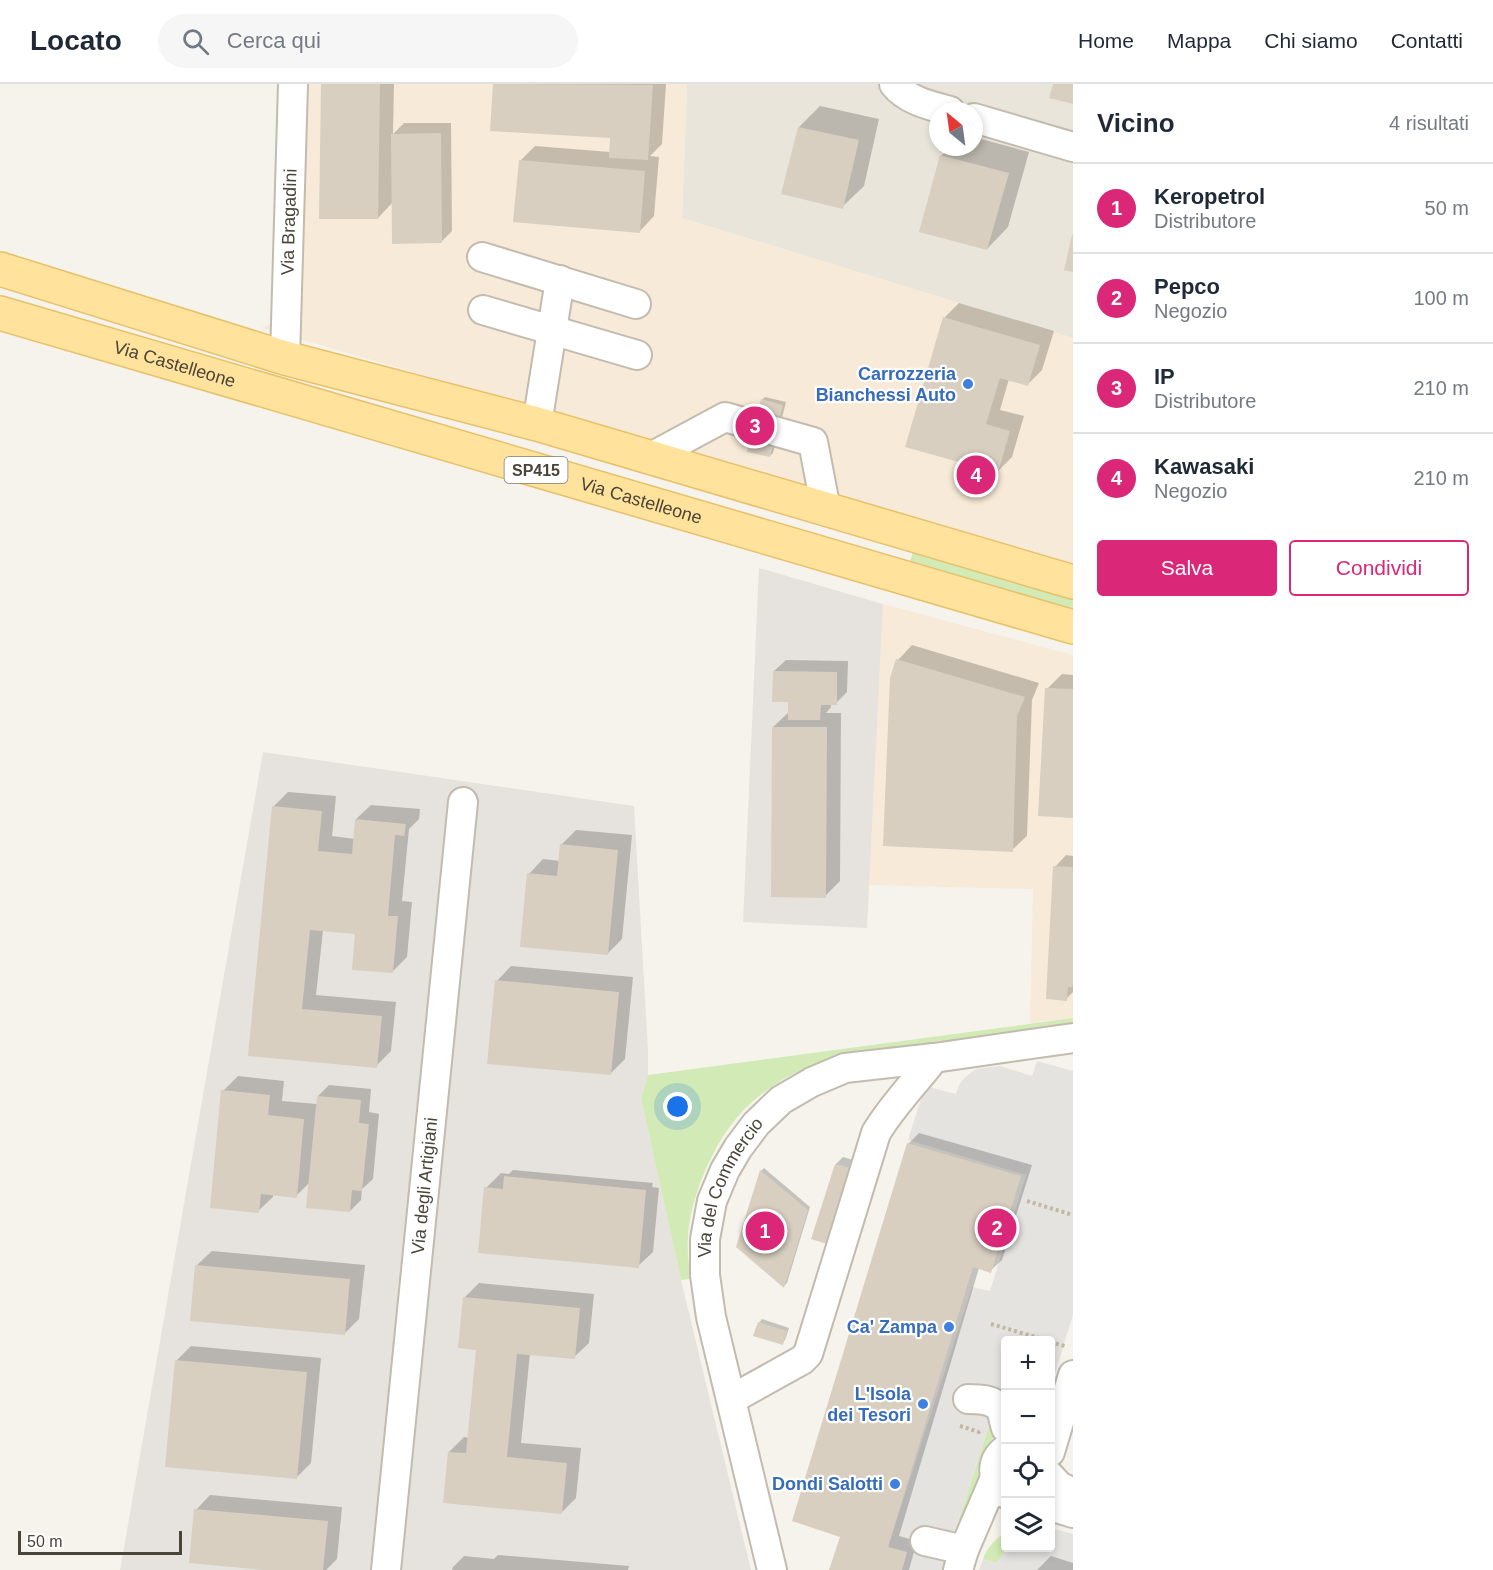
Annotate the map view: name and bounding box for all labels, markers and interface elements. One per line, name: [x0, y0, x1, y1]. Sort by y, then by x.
search box: [158, 14, 578, 68]
text: Locato: [30, 25, 122, 56]
icon: search: [179, 25, 212, 58]
text: Cerca qui: [227, 28, 321, 53]
text: Home: [1078, 29, 1134, 52]
text: Mappa: [1167, 29, 1231, 52]
text: Chi siamo: [1264, 29, 1358, 52]
text: Contatti: [1391, 29, 1463, 52]
north arrow: [929, 102, 983, 156]
text: Vicino: [1097, 108, 1175, 138]
text: 4 risultati: [1389, 112, 1469, 134]
street label: Via Bragadini: [277, 168, 301, 276]
text: Keropetrol: [1154, 184, 1265, 209]
text: 1: [1111, 197, 1122, 219]
text: 50 m: [1425, 197, 1469, 219]
text: Distributore: [1154, 210, 1256, 232]
text: Pepco: [1154, 274, 1220, 299]
text: 2: [1111, 287, 1122, 309]
text: 100 m: [1413, 287, 1469, 309]
text: Negozio: [1154, 300, 1227, 322]
street label: Via Castelleone: [111, 337, 238, 391]
place label: Carrozzeria Bianchessi Auto: [816, 364, 957, 405]
text: IP: [1154, 364, 1175, 389]
marker: Carrozzeria Bianchessi Auto: [961, 377, 975, 391]
text: 3: [1111, 377, 1122, 399]
text: 210 m: [1413, 377, 1469, 399]
text: Distributore: [1154, 390, 1256, 412]
pin: 3: [736, 404, 774, 448]
pin: 4: [956, 452, 996, 498]
text: Kawasaki: [1154, 454, 1254, 479]
road number: SP415: [504, 457, 568, 483]
text: 4: [1111, 467, 1122, 489]
text: 210 m: [1413, 467, 1469, 489]
street label: Via Castelleone: [578, 473, 704, 528]
text: Negozio: [1154, 480, 1227, 502]
button: Salva: [1097, 540, 1277, 596]
button: Condividi: [1289, 540, 1469, 596]
your location: [663, 1092, 692, 1121]
street label: Via del Commercio: [695, 1113, 767, 1258]
street label: Via degli Artigiani: [408, 1116, 441, 1256]
pin: 2: [978, 1206, 1016, 1250]
pin: 1: [746, 1208, 784, 1254]
place label: Ca' Zampa: [847, 1317, 938, 1337]
marker: Ca' Zampa: [942, 1320, 956, 1334]
map controls: [1001, 1336, 1055, 1552]
button: +: [1001, 1336, 1055, 1390]
place label: L'Isola dei Tesori: [827, 1384, 912, 1425]
button: −: [1001, 1390, 1055, 1444]
marker: L'Isola dei Tesori: [916, 1397, 930, 1411]
button: locate: [1001, 1444, 1055, 1498]
place label: Dondi Salotti: [772, 1474, 883, 1494]
marker: Dondi Salotti: [888, 1477, 902, 1491]
button: layers: [1001, 1498, 1055, 1552]
scale bar: [18, 1528, 182, 1556]
text: 50 m: [27, 1533, 63, 1550]

